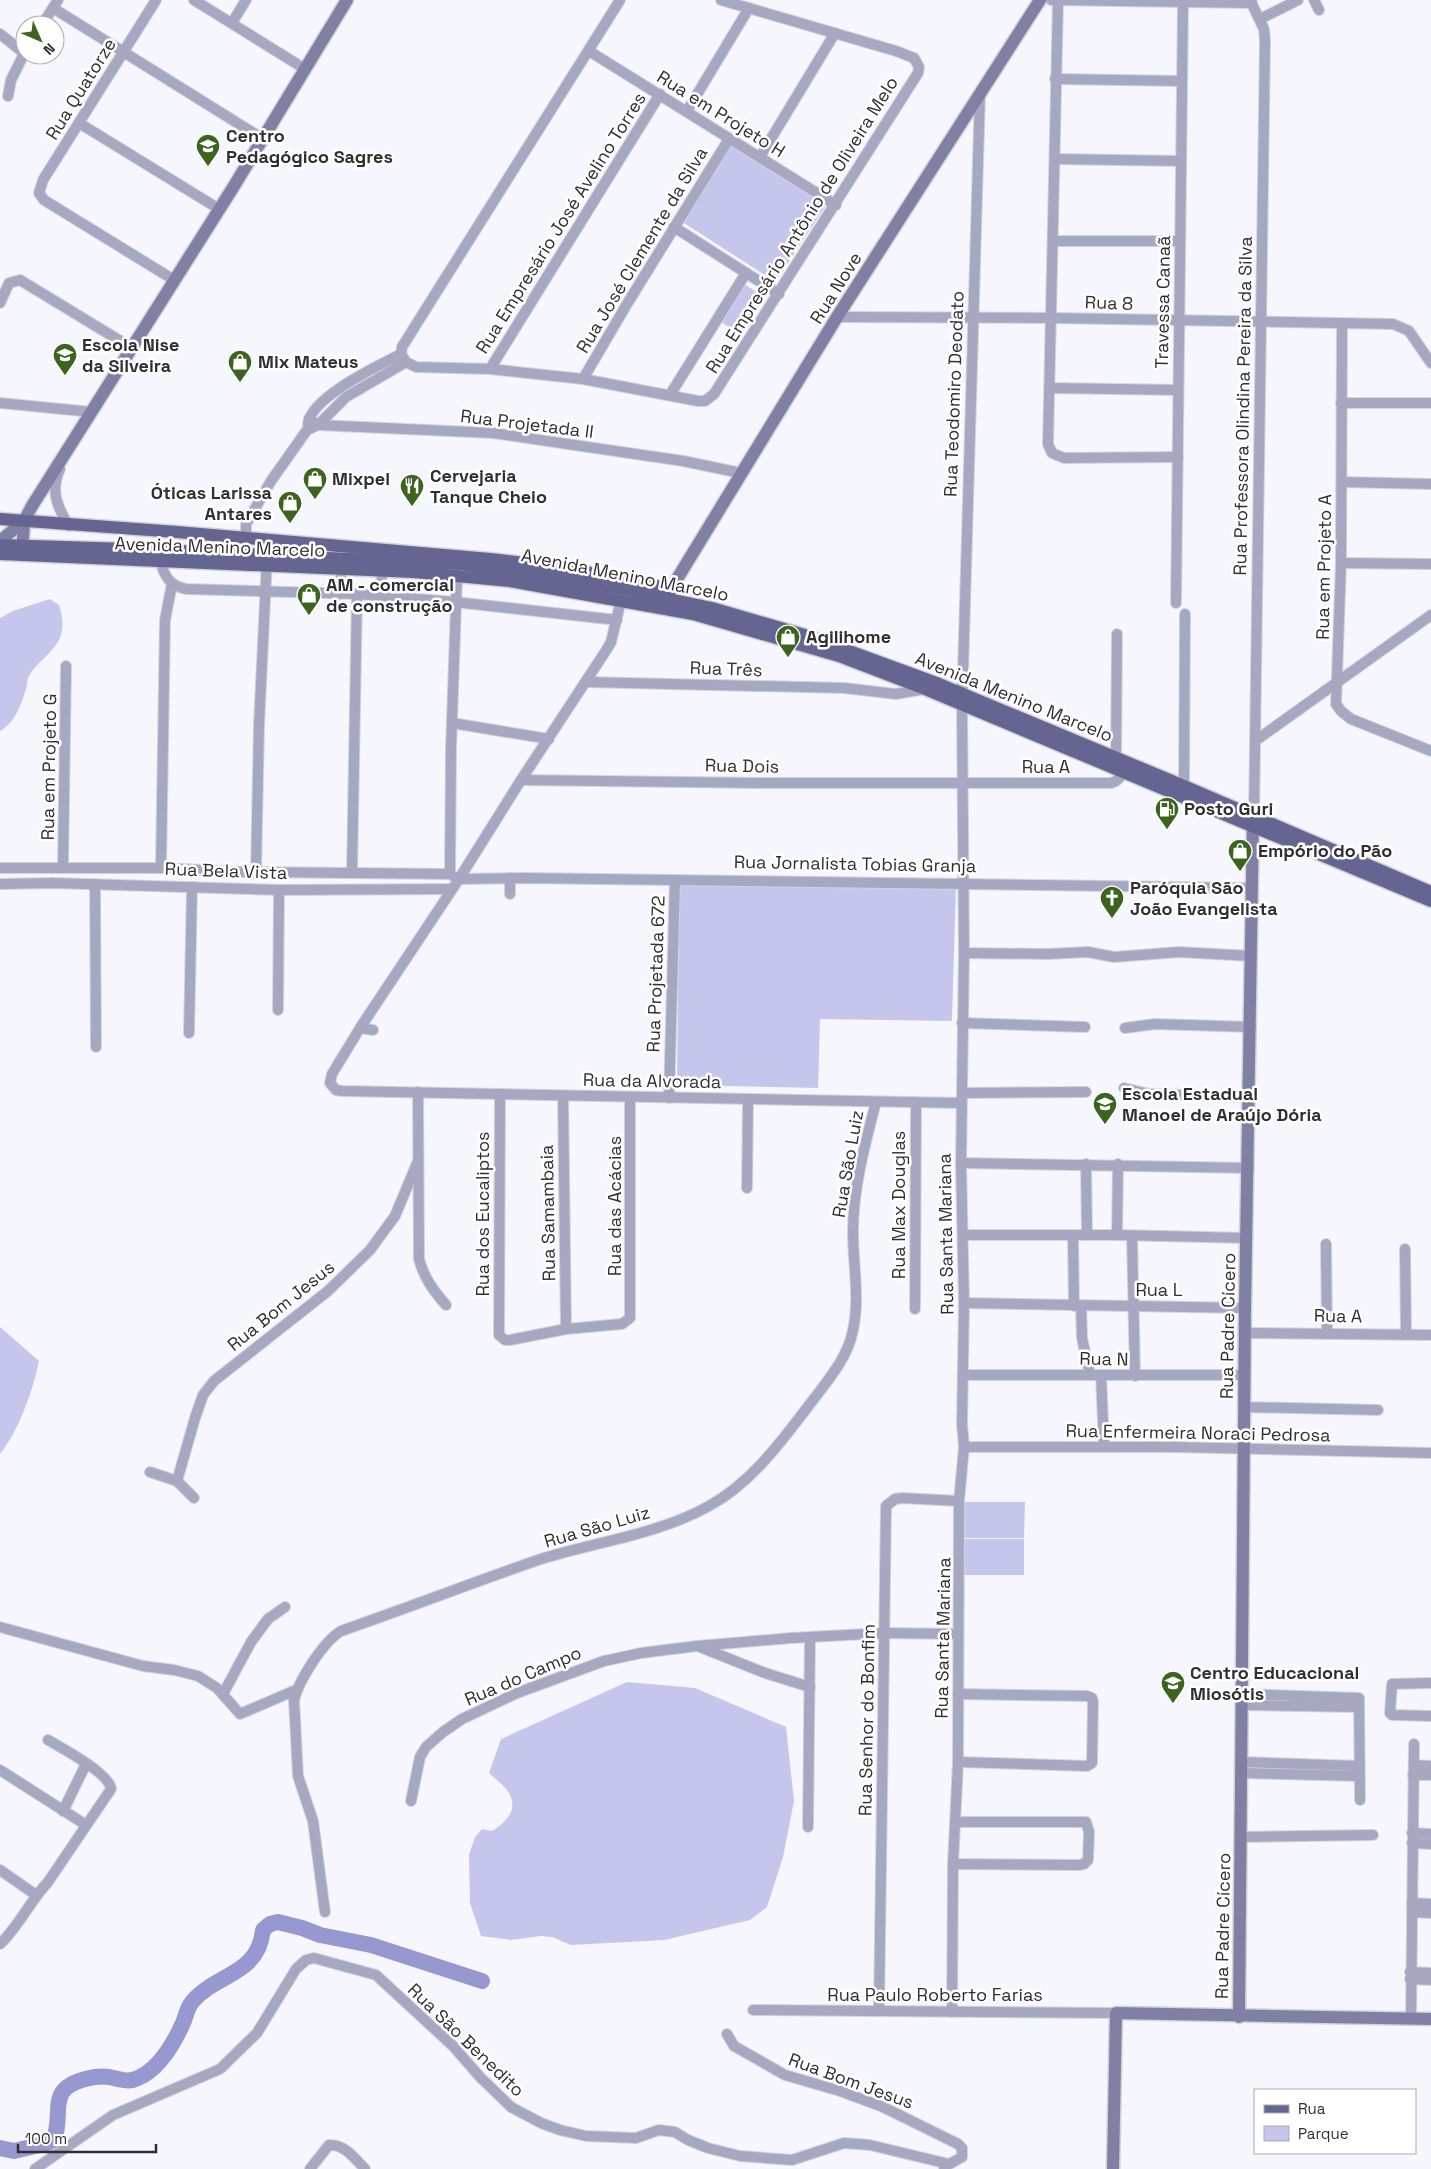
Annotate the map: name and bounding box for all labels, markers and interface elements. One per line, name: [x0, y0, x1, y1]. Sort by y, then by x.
north arrow: [15, 15, 65, 65]
street label: Rua Quatorze: [40, 34, 121, 144]
text: N: [40, 40, 59, 59]
street label: Rua em Projeto H: [653, 65, 790, 162]
street label: Rua Empresário Antônio de Oliveira Melo: [700, 72, 903, 377]
street label: Rua Empresário José Avelino Torres: [470, 88, 651, 358]
place label: Centro Pedagógico Sagres: [226, 124, 393, 168]
school or university icon: Centro Pedagógico Sagres: [195, 133, 221, 167]
street label: Rua José Clemente da Silva: [571, 142, 712, 357]
street label: Travessa Canaã: [1150, 235, 1175, 369]
street label: Rua Professora Olindina Pereira da Silva: [1228, 236, 1257, 576]
street label: Rua Nove: [805, 248, 867, 328]
street label: Rua Teodomiro Deodato: [938, 290, 969, 498]
street label: Rua 8: [1084, 290, 1134, 315]
place label: Escola Nise da Silveira: [82, 333, 179, 377]
school or university icon: Escola Nise da Silveira: [52, 342, 78, 376]
shop icon: Mix Mateus: [227, 349, 253, 383]
place label: Mix Mateus: [258, 350, 358, 373]
street label: Rua Projetada II: [459, 404, 595, 443]
place label: Cervejaria Tanque Cheio: [430, 464, 547, 508]
shop icon: Mixpel: [302, 466, 328, 500]
place label: Mixpel: [332, 467, 390, 490]
restaurant icon: Cervejaria Tanque Cheio: [399, 473, 425, 507]
place label: Óticas Larissa Antares: [151, 481, 273, 525]
shop icon: Óticas Larissa Antares: [277, 490, 303, 524]
street label: Rua em Projeto A: [1311, 494, 1336, 640]
street label: Avenida Menino Marcelo: [114, 531, 326, 562]
street label: Avenida Menino Marcelo: [519, 543, 731, 606]
place label: AM - comercial de construção: [326, 573, 454, 617]
shop icon: AM - comercial de construção: [296, 582, 322, 616]
shop icon: Agilihome: [775, 624, 801, 658]
place label: Agilihome: [806, 625, 891, 648]
street label: Avenida Menino Marcelo: [912, 646, 1116, 747]
street label: Rua Três: [689, 656, 763, 681]
street label: Rua em Projeto G: [36, 693, 61, 841]
street label: Rua Dois: [705, 753, 779, 778]
street label: Rua A: [1022, 755, 1070, 778]
fuel station icon: Posto Guri: [1154, 796, 1180, 830]
place label: Posto Guri: [1184, 797, 1273, 820]
shop icon: Empório do Pão: [1227, 838, 1253, 872]
place label: Empório do Pão: [1258, 839, 1392, 862]
street label: Rua Jornalista Tobias Granja: [734, 850, 976, 877]
street label: Rua Bela Vista: [164, 857, 288, 884]
place label: Paróquia São João Evangelista: [1130, 876, 1278, 920]
church icon: Paróquia São João Evangelista: [1099, 885, 1125, 919]
street label: Rua Projetada 672: [641, 895, 670, 1053]
street label: Rua da Alvorada: [583, 1068, 721, 1093]
place label: Escola Estadual Manoel de Araújo Dória: [1122, 1082, 1322, 1126]
school or university icon: Escola Estadual Manoel de Araújo Dória: [1092, 1091, 1118, 1125]
street label: Rua São Luiz: [827, 1108, 868, 1219]
street label: Rua dos Eucaliptos: [471, 1131, 494, 1297]
street label: Rua Max Douglas: [887, 1131, 910, 1279]
street label: Rua das Acácias: [603, 1136, 626, 1276]
street label: Rua Samambaia: [535, 1144, 560, 1282]
street label: Rua Santa Mariana: [933, 1153, 958, 1315]
street label: Rua Padre Cícero: [1215, 1253, 1240, 1399]
street label: Rua Bom Jesus: [222, 1255, 339, 1356]
street label: Rua L: [1135, 1278, 1183, 1301]
street label: Rua A: [1314, 1304, 1362, 1327]
street label: Rua N: [1079, 1347, 1129, 1370]
street label: Rua Enfermeira Noraci Pedrosa: [1065, 1419, 1331, 1446]
street label: Rua São Luiz: [541, 1500, 652, 1553]
street label: Rua Santa Mariana: [930, 1557, 955, 1719]
street label: Rua Senhor do Bonfim: [853, 1624, 880, 1816]
street label: Rua do Campo: [461, 1641, 585, 1711]
place label: Centro Educacional Miosótis: [1190, 1661, 1359, 1705]
school or university icon: Centro Educacional Miosótis: [1160, 1670, 1186, 1704]
street label: Rua Padre Cícero: [1210, 1853, 1235, 1999]
street label: Rua São Benedito: [403, 1978, 530, 2101]
street label: Rua Paulo Roberto Farias: [827, 1983, 1043, 2006]
street label: Rua Bom Jesus: [786, 2047, 917, 2114]
legend: [1254, 2089, 1416, 2154]
text: Rua: [1298, 2099, 1326, 2118]
scale bar: [18, 2122, 155, 2154]
text: Parque: [1298, 2124, 1349, 2143]
text: 100 m: [25, 2129, 67, 2148]

